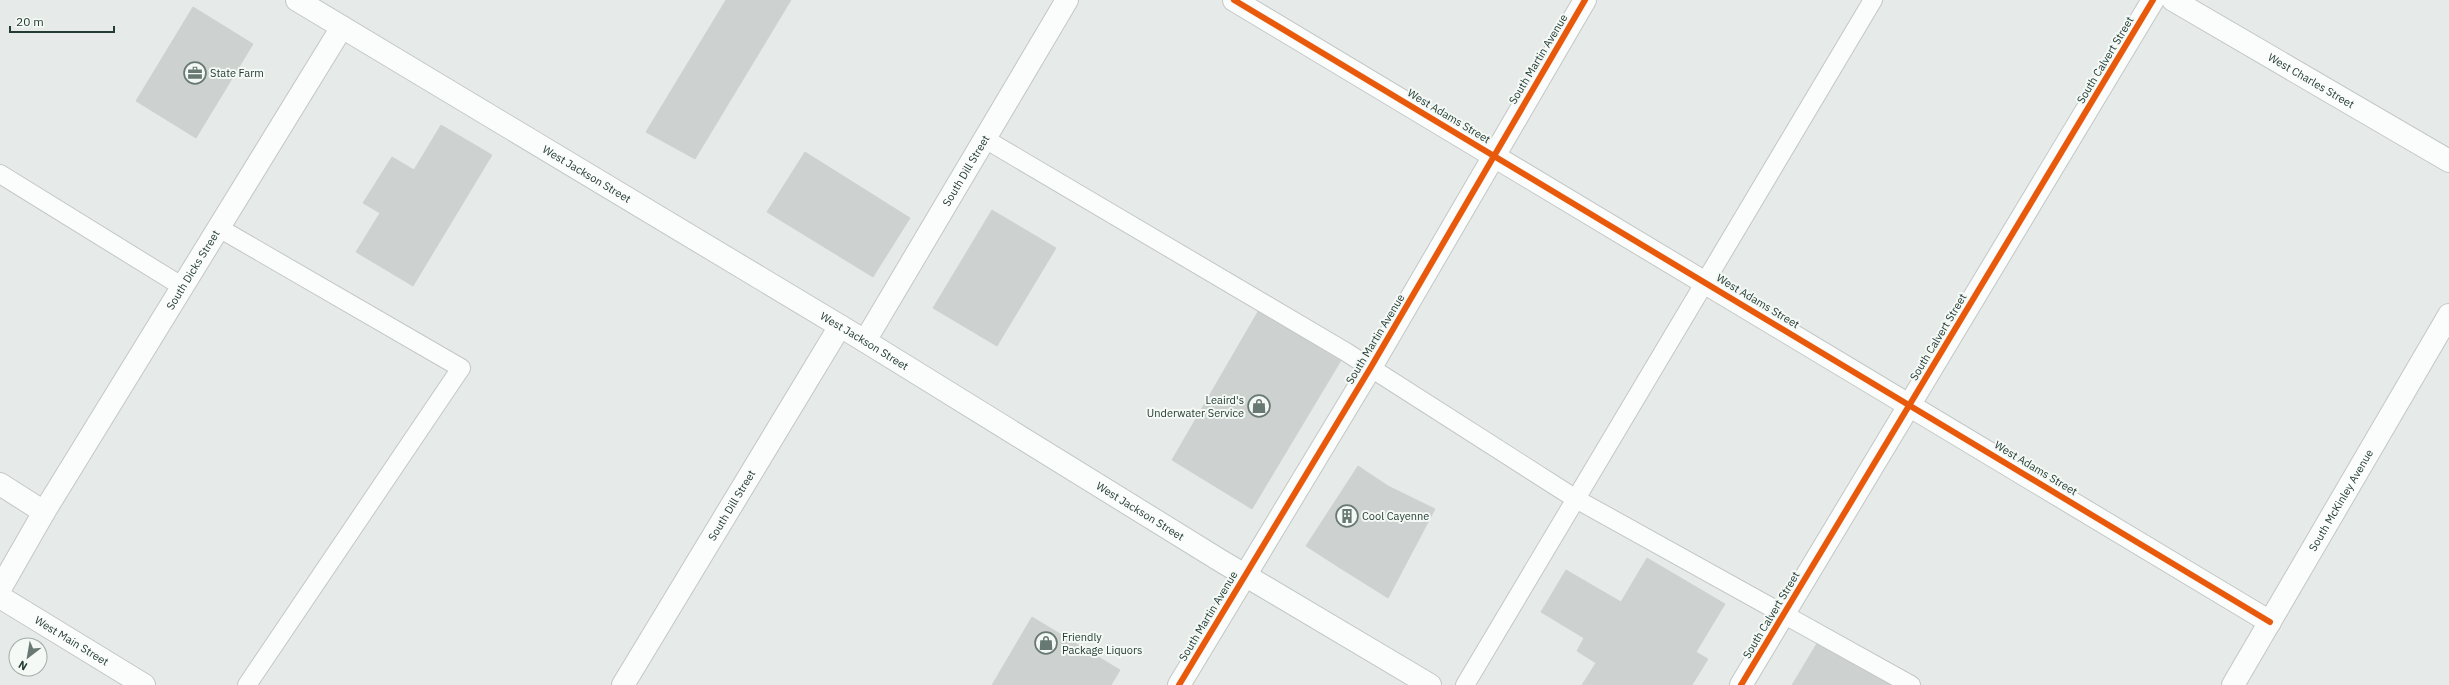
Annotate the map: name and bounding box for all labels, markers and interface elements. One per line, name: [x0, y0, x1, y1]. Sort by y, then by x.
scale bar: [10, 8, 114, 34]
street label: South Martin Avenue: [1506, 11, 1570, 107]
text: 20 m: [16, 14, 44, 29]
street label: South Calvert Street: [2073, 14, 2137, 106]
street label: West Charles Street: [2265, 50, 2357, 111]
office icon: State Farm: [182, 60, 208, 86]
place label: State Farm: [210, 66, 264, 80]
street label: West Adams Street: [1405, 86, 1493, 146]
street label: South Dill Street: [939, 132, 993, 209]
street label: West Jackson Street: [540, 142, 634, 206]
street label: South Dicks Street: [163, 227, 223, 312]
street label: West Adams Street: [1714, 271, 1802, 331]
street label: South Martin Avenue: [1343, 291, 1407, 387]
street label: South Calvert Street: [1906, 291, 1970, 383]
street label: West Jackson Street: [818, 309, 911, 373]
place label: Leaird's Underwater Service: [1147, 393, 1244, 420]
shop icon: Leaird's Underwater Service: [1246, 393, 1272, 419]
street label: West Adams Street: [1992, 438, 2080, 498]
street label: South McKinley Avenue: [2306, 447, 2376, 554]
street label: South Dill Street: [705, 467, 759, 543]
street label: West Jackson Street: [1094, 479, 1187, 544]
building icon: Cool Cayenne: [1334, 503, 1360, 529]
place label: Cool Cayenne: [1362, 509, 1429, 523]
street label: South Martin Avenue: [1176, 568, 1240, 664]
street label: South Calvert Street: [1739, 569, 1803, 661]
street label: West Main Street: [32, 613, 111, 669]
shop icon: Friendly Package Liquors: [1033, 630, 1059, 656]
place label: Friendly Package Liquors: [1062, 630, 1142, 657]
north arrow: [8, 637, 48, 677]
text: N: [16, 658, 30, 674]

